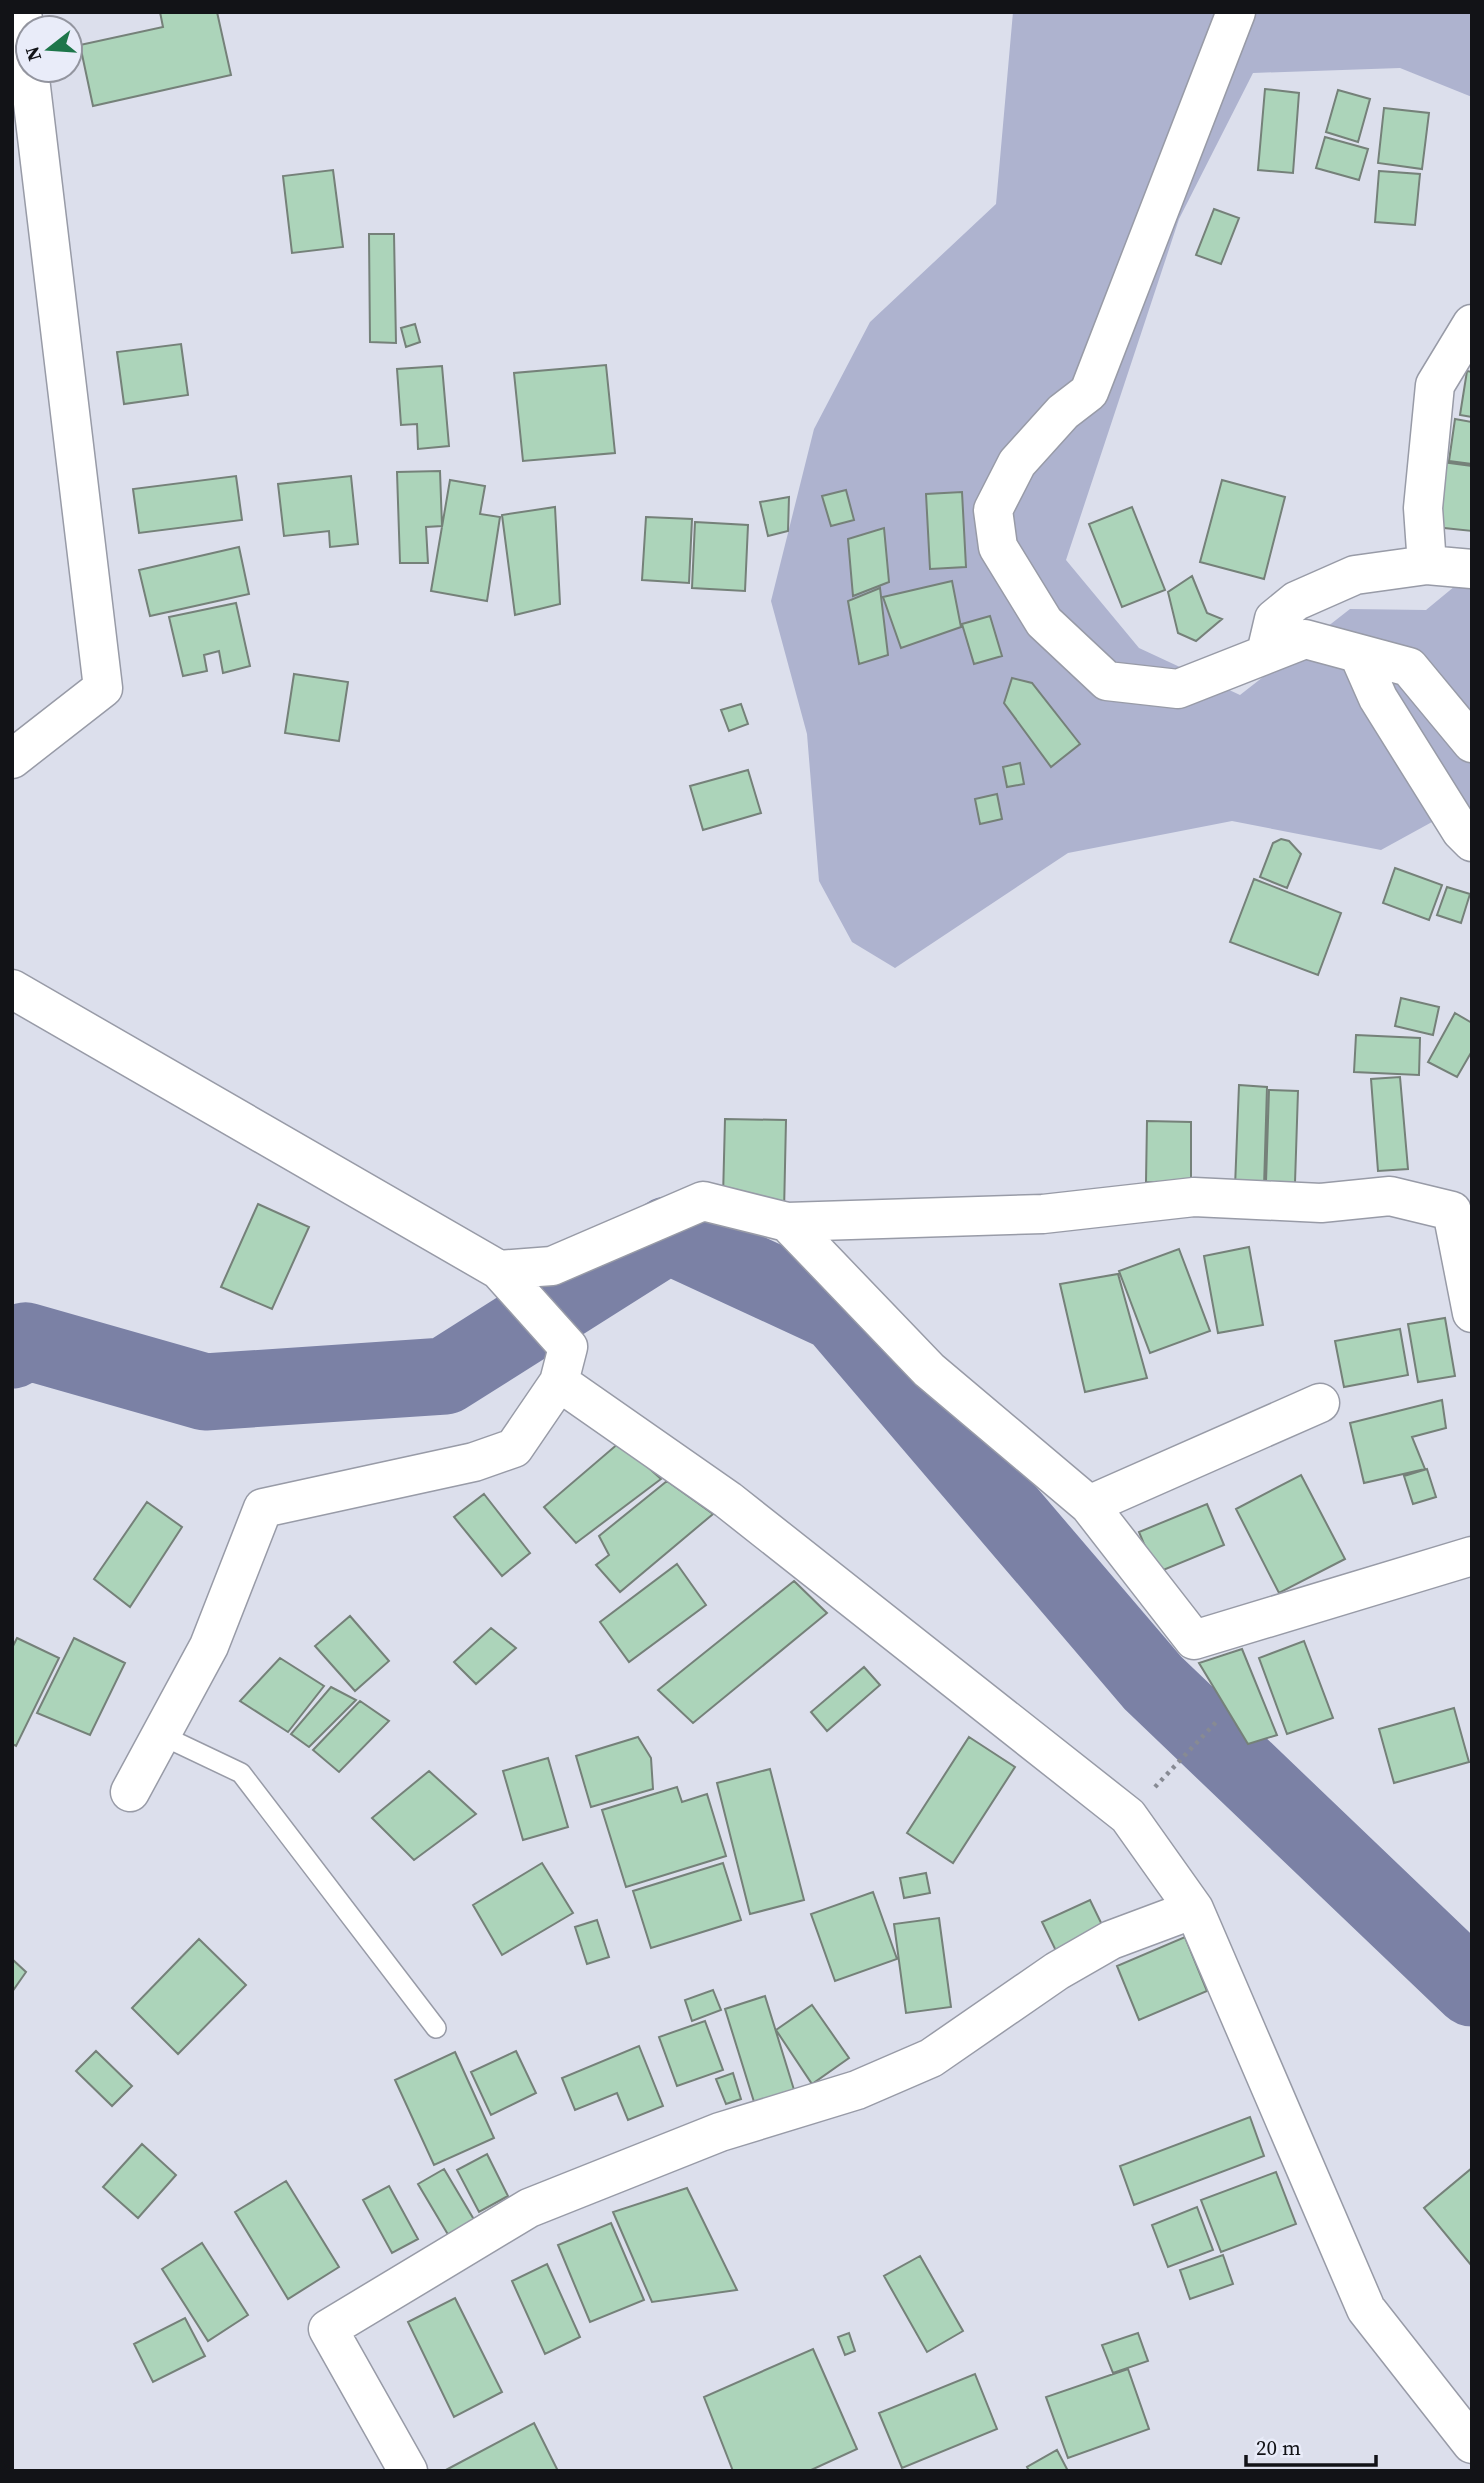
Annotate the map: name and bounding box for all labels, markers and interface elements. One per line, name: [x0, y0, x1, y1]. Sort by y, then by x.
north arrow: [14, 14, 84, 84]
text: N: [18, 43, 47, 64]
scale bar: [1246, 2424, 1376, 2468]
text: 20 m: [1256, 2433, 1301, 2462]

